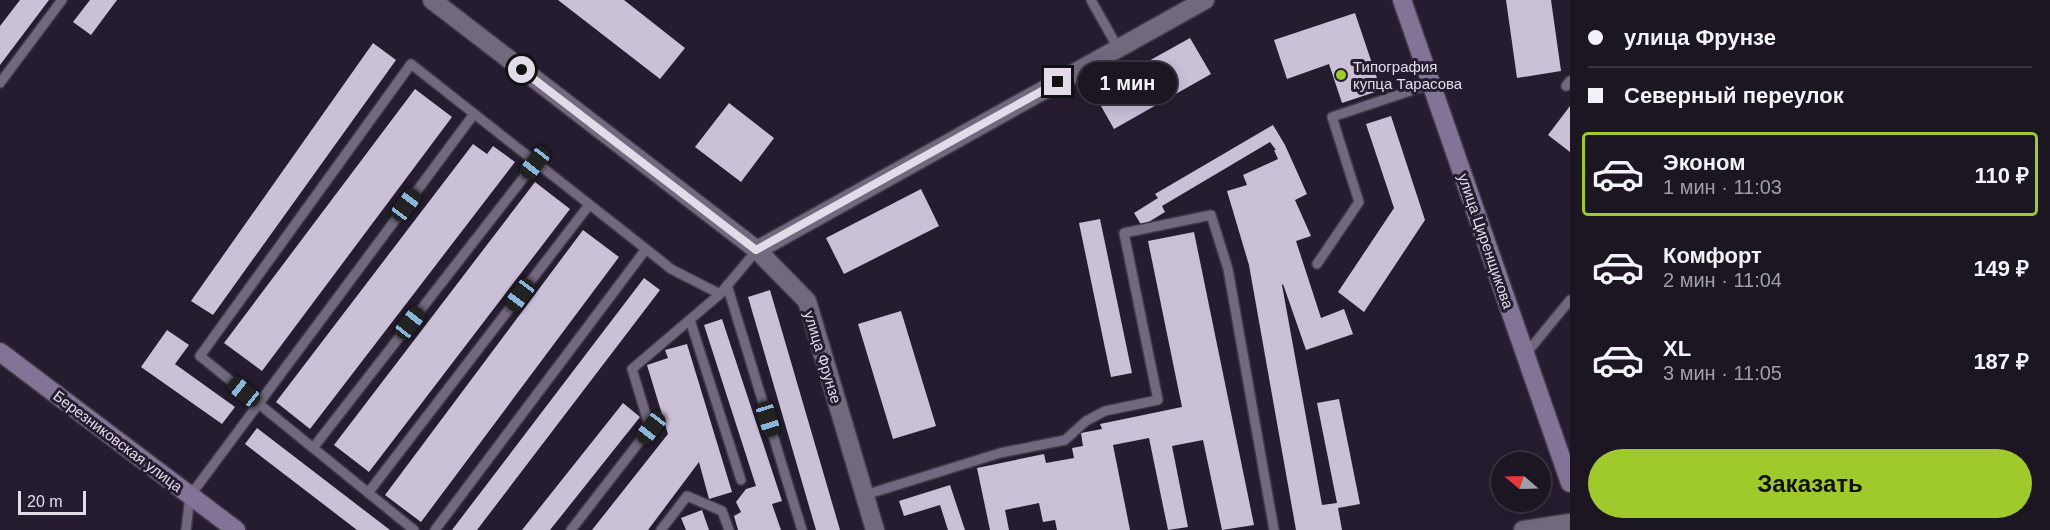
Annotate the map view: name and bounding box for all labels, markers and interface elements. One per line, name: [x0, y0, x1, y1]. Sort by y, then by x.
text: улица Фрунзе: [1624, 25, 1776, 50]
route start: [508, 56, 535, 83]
place label: Типография купца Тарасова: [1353, 58, 1463, 92]
callout: 1 мин: [1079, 61, 1178, 103]
route end: [1044, 68, 1071, 95]
marker: Типография купца Тарасова: [1334, 68, 1348, 82]
text: 1 мин: [1100, 72, 1155, 94]
text: Северный переулок: [1624, 83, 1844, 108]
car: [517, 143, 553, 183]
icon: car: [1591, 147, 1645, 201]
text: Эконом: [1663, 150, 1746, 175]
text: 110 ₽: [1975, 163, 2029, 188]
street label: улица Циренщикова: [1455, 171, 1517, 311]
text: 1 мин · 11:03: [1663, 176, 1782, 198]
car: [388, 185, 424, 225]
icon: car: [1591, 240, 1645, 294]
text: Комфорт: [1663, 243, 1762, 268]
text: 149 ₽: [1973, 256, 2029, 281]
text: 2 мин · 11:04: [1663, 269, 1782, 291]
car: [502, 275, 538, 315]
car: [392, 303, 428, 343]
street label: улица Фрунзе: [801, 309, 845, 405]
icon: car: [1591, 333, 1645, 387]
text: XL: [1663, 336, 1691, 361]
text: 187 ₽: [1973, 349, 2029, 374]
text: 3 мин · 11:05: [1663, 362, 1782, 384]
car: [224, 374, 264, 410]
street label: Березниковская улица: [50, 387, 186, 495]
car: [754, 399, 782, 439]
car: [633, 408, 669, 448]
button: Заказать: [1588, 449, 2032, 518]
north arrow: [1491, 452, 1551, 512]
map controls: [1491, 452, 1551, 512]
scale bar: [18, 488, 86, 516]
text: 20 m: [27, 493, 63, 510]

